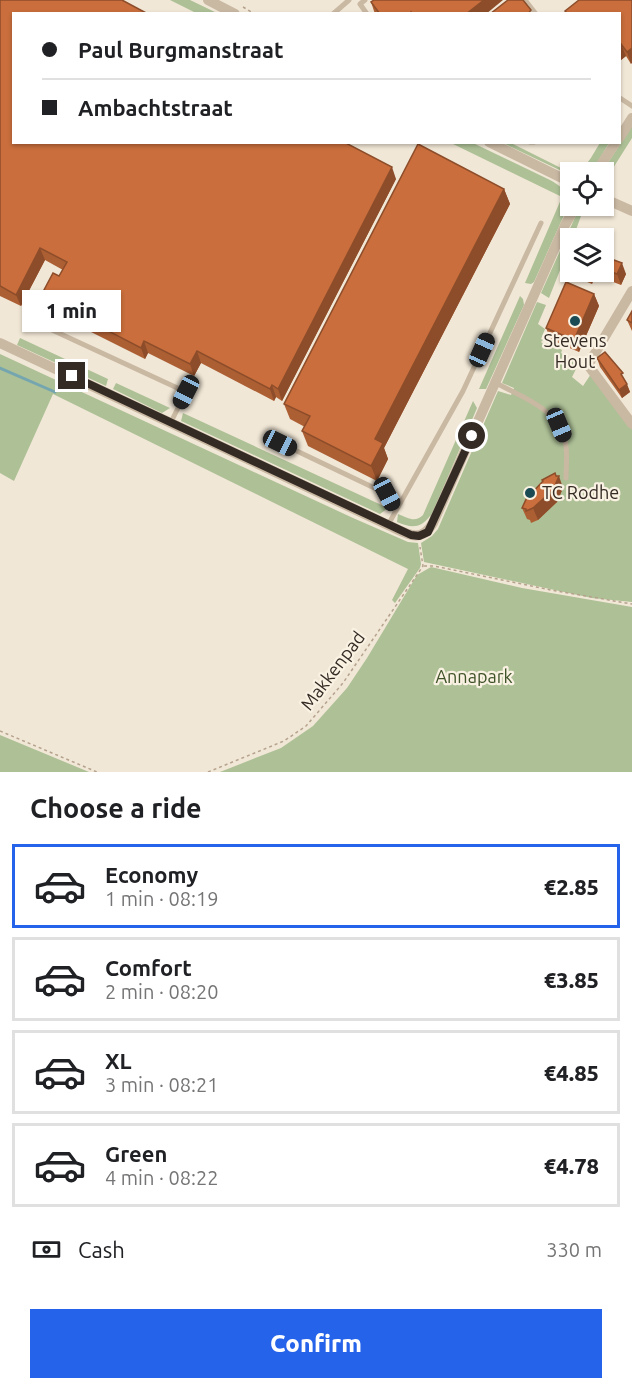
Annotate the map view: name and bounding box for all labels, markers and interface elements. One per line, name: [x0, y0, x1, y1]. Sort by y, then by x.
text: Paul Burgmanstraat: [78, 37, 283, 62]
text: Ambachtstraat: [78, 95, 233, 120]
map controls: [560, 162, 614, 282]
button: locate: [560, 162, 614, 216]
button: layers: [560, 228, 614, 282]
callout: 1 min: [22, 289, 122, 331]
text: 1 min: [46, 299, 97, 322]
marker: Stevens Hout: [568, 314, 582, 328]
car: [466, 330, 498, 370]
place label: Stevens Hout: [543, 330, 607, 371]
route end: [58, 362, 85, 389]
car: [170, 372, 202, 412]
car: [544, 405, 574, 445]
route start: [458, 422, 485, 449]
car: [260, 427, 300, 459]
car: [371, 474, 403, 514]
place label: TC Rodhe: [542, 482, 619, 502]
marker: TC Rodhe: [523, 486, 537, 500]
street label: Makkenpad: [296, 627, 368, 714]
park label: Annapark: [435, 666, 513, 686]
text: Choose a ride: [30, 793, 202, 823]
icon: car: [33, 859, 87, 913]
text: Economy: [105, 862, 198, 887]
text: €2.85: [544, 874, 599, 899]
text: 1 min · 08:19: [105, 887, 219, 910]
icon: car: [33, 952, 87, 1006]
text: Comfort: [105, 955, 192, 980]
text: €3.85: [544, 967, 599, 992]
text: 2 min · 08:20: [105, 980, 219, 1003]
icon: car: [33, 1045, 87, 1099]
text: XL: [105, 1048, 132, 1073]
text: €4.85: [544, 1060, 599, 1085]
text: 3 min · 08:21: [105, 1073, 219, 1096]
icon: car: [33, 1138, 87, 1192]
text: Green: [105, 1141, 167, 1166]
text: €4.78: [544, 1153, 599, 1178]
text: 4 min · 08:22: [105, 1166, 219, 1189]
icon: cash: [30, 1233, 63, 1266]
text: Cash: [78, 1237, 125, 1262]
text: 330 m: [546, 1238, 602, 1261]
button: Confirm: [30, 1309, 602, 1378]

